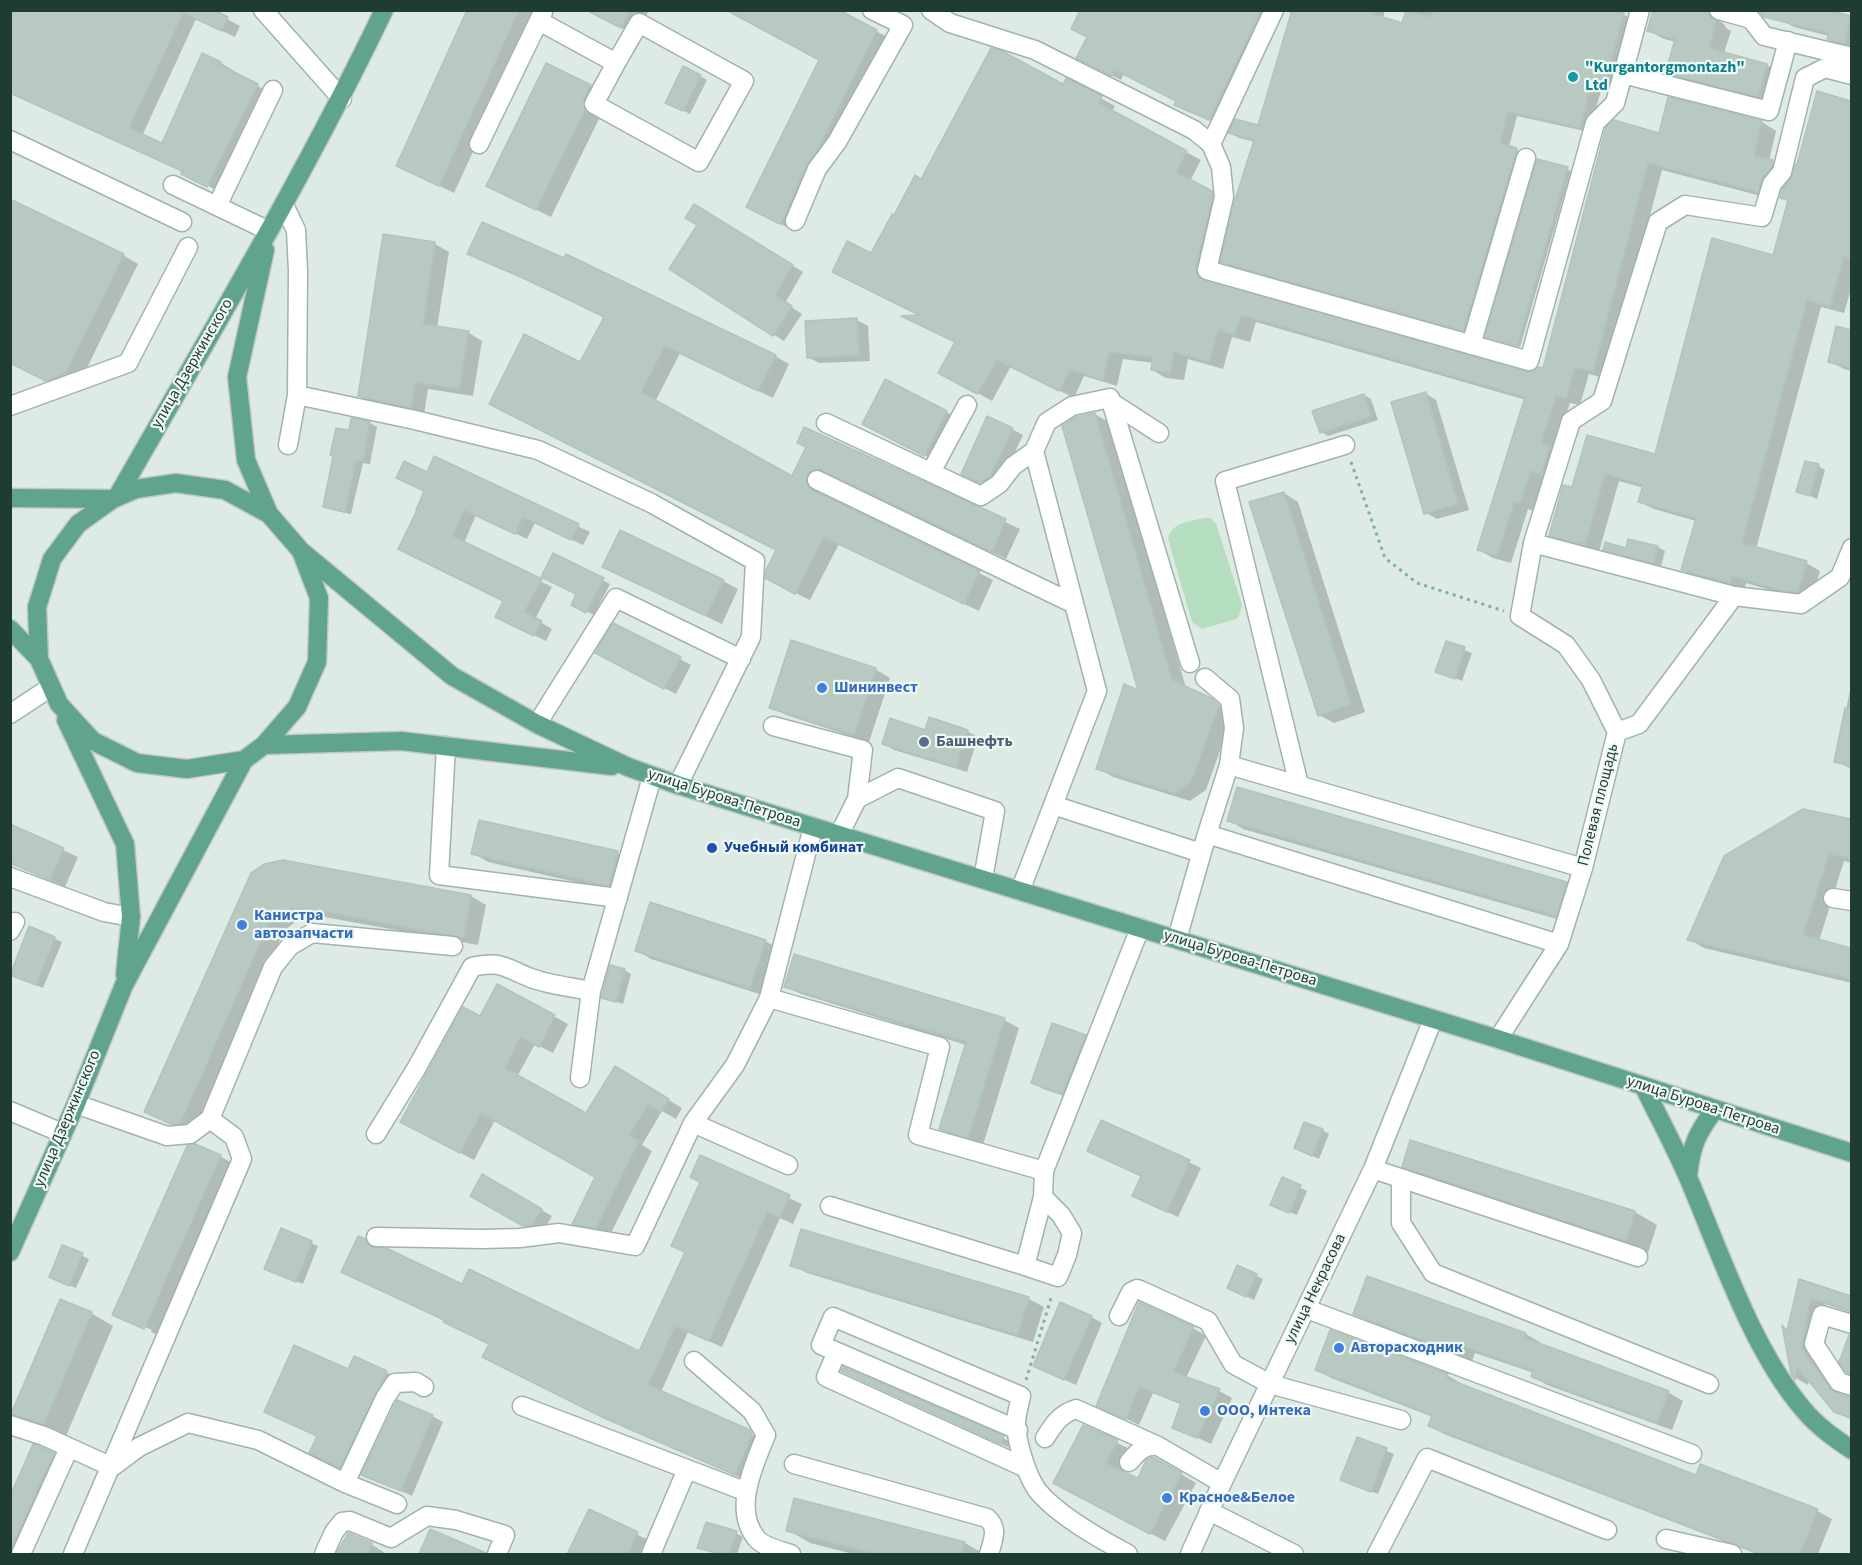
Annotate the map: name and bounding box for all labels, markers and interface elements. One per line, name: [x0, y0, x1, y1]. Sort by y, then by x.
place label: "Kurgantorgmontazh" Ltd: [1585, 58, 1745, 96]
marker: "Kurgantorgmontazh" Ltd: [1566, 70, 1580, 84]
street label: улица Дзержинского: [148, 296, 238, 432]
place label: Шининвест: [834, 678, 918, 698]
marker: Шининвест: [815, 681, 829, 695]
place label: Башнефть: [936, 732, 1013, 752]
marker: Башнефть: [917, 735, 931, 749]
street label: Полевая площадь: [1574, 742, 1624, 868]
street label: улица Бурова-Петрова: [645, 765, 803, 833]
place label: Учебный комбинат: [724, 838, 864, 858]
marker: Учебный комбинат: [705, 841, 719, 855]
place label: Канистра автозапчасти: [254, 906, 353, 944]
marker: Канистра автозапчасти: [235, 918, 249, 932]
street label: улица Бурова-Петрова: [1161, 926, 1319, 992]
street label: улица Дзержинского: [31, 1048, 105, 1190]
street label: улица Бурова-Петрова: [1624, 1072, 1782, 1140]
street label: улица Некрасова: [1281, 1231, 1351, 1347]
place label: Авторасходник: [1351, 1338, 1463, 1358]
marker: Авторасходник: [1332, 1341, 1346, 1355]
place label: ООО, Интека: [1217, 1401, 1311, 1421]
marker: ООО, Интека: [1198, 1404, 1212, 1418]
place label: Красное&Белое: [1179, 1488, 1295, 1508]
marker: Красное&Белое: [1160, 1491, 1174, 1505]

